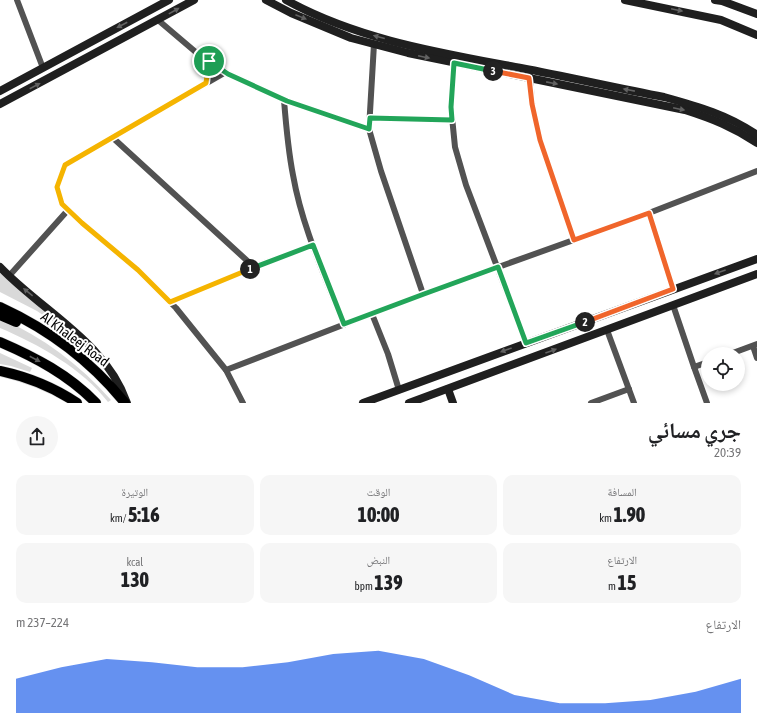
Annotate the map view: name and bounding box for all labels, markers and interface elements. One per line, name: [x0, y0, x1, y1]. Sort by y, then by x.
one-way arrow: [168, 8, 180, 15]
one-way arrow: [671, 8, 683, 14]
one-way arrow: [295, 14, 306, 20]
one-way arrow: [116, 22, 128, 29]
one-way arrow: [372, 34, 384, 40]
pin: [192, 44, 226, 78]
icon: arrive: [198, 50, 220, 72]
one-way arrow: [418, 54, 430, 60]
pin: 3: [483, 61, 503, 81]
text: 3: [490, 65, 496, 77]
one-way arrow: [546, 80, 558, 86]
one-way arrow: [29, 82, 40, 89]
one-way arrow: [623, 87, 635, 93]
one-way arrow: [673, 106, 685, 112]
pin: 1: [240, 259, 260, 279]
text: 1: [247, 263, 253, 275]
one-way arrow: [714, 269, 726, 275]
one-way arrow: [23, 288, 34, 297]
street label: Al Khaleej Road: [38, 308, 112, 370]
pin: 2: [575, 312, 595, 332]
text: 2: [582, 316, 588, 328]
one-way arrow: [546, 347, 558, 353]
map controls: [701, 347, 745, 391]
button: locate: [701, 347, 745, 391]
one-way arrow: [500, 348, 512, 354]
one-way arrow: [29, 355, 41, 362]
button: share: [16, 416, 58, 458]
text: جري مسائي: [648, 417, 741, 443]
text: 20:39: [714, 445, 741, 460]
text: الوتيرة: [121, 486, 148, 498]
text: الوقت: [367, 486, 390, 498]
text: المسافة: [608, 486, 637, 498]
text: 5:16: [128, 503, 160, 526]
text: 10:00: [358, 503, 399, 526]
text: 1.90: [613, 503, 645, 526]
text: /km: [110, 512, 128, 524]
text: km: [599, 512, 613, 524]
text: النبض: [367, 554, 390, 566]
text: الارتفاع: [607, 554, 637, 566]
text: kcal: [126, 556, 143, 568]
text: 130: [121, 568, 149, 591]
text: 139: [374, 571, 403, 594]
text: 15: [617, 571, 636, 594]
text: bpm: [354, 580, 374, 592]
text: m: [608, 580, 617, 592]
text: 224–237 m: [16, 615, 69, 630]
text: الارتفاع: [706, 617, 741, 632]

